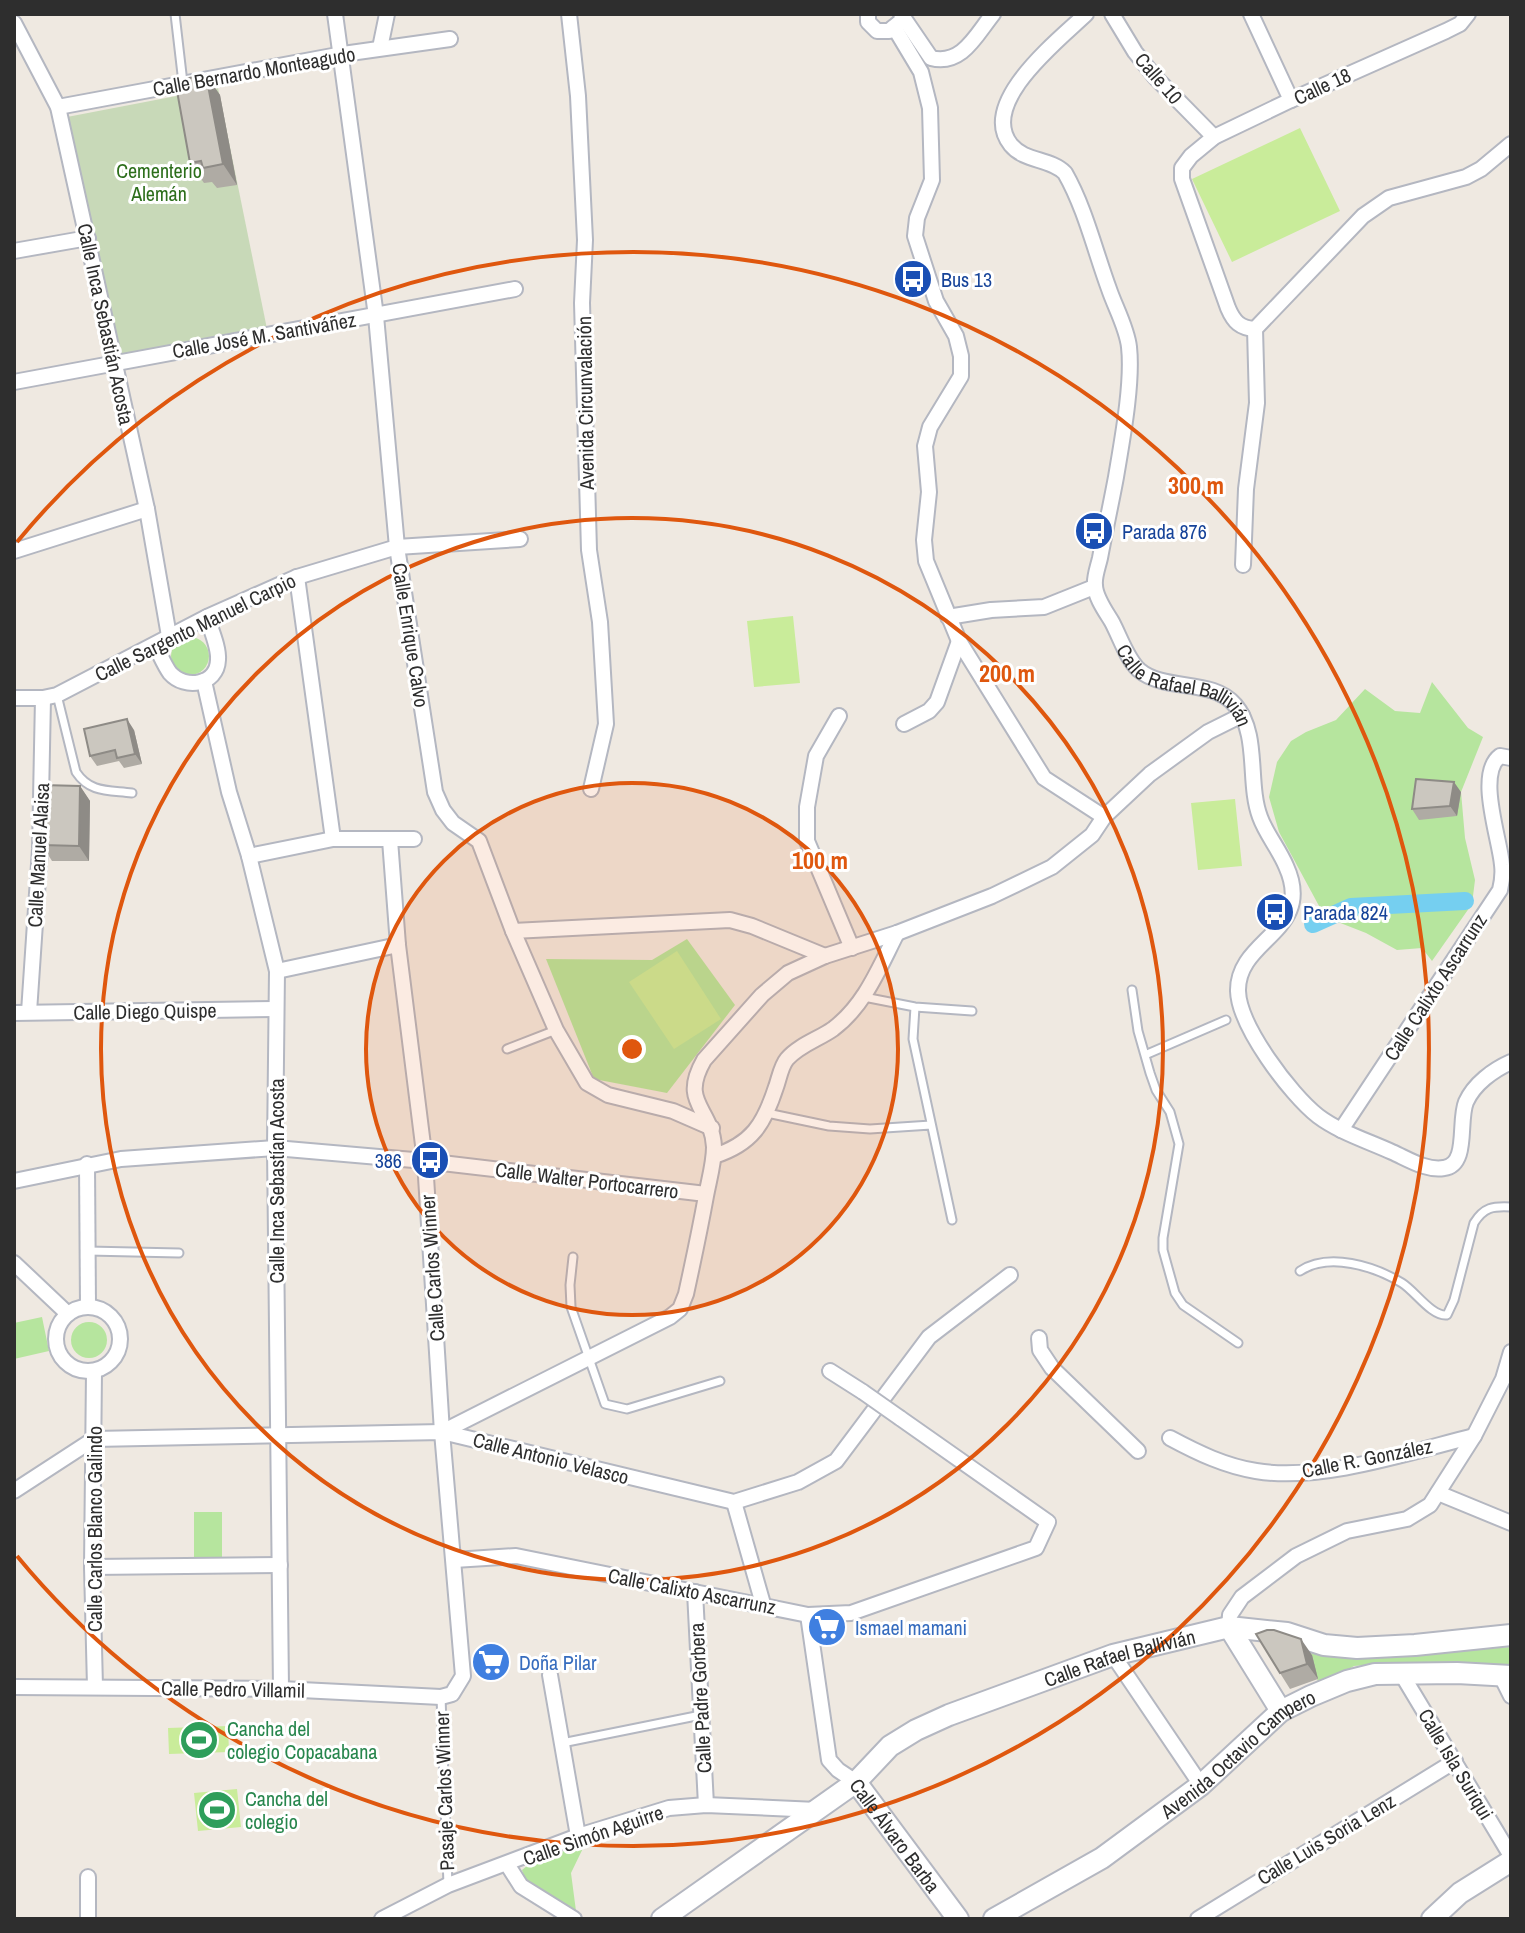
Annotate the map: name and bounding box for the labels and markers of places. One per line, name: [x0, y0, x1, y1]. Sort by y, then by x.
bus stop icon: Bus 13: [892, 258, 934, 300]
place label: Bus 13: [941, 266, 992, 293]
bus stop icon: Parada 876: [1073, 510, 1115, 552]
place label: Parada 876: [1122, 518, 1207, 545]
bus stop icon: Parada 824: [1254, 891, 1296, 933]
place label: Parada 824: [1303, 899, 1388, 926]
centre of rings: [618, 1035, 646, 1063]
bus stop icon: 386: [409, 1139, 451, 1181]
place label: 386: [375, 1147, 402, 1174]
supermarket icon: Ismael mamani: [806, 1606, 848, 1648]
place label: Ismael mamani: [855, 1614, 967, 1641]
supermarket icon: Doña Pilar: [470, 1641, 512, 1683]
place label: Doña Pilar: [519, 1649, 597, 1676]
place label: Cancha del colegio Copacabana: [227, 1715, 377, 1765]
sports icon: Cancha del colegio Copacabana: [178, 1719, 220, 1761]
place label: Cancha del colegio: [245, 1785, 328, 1835]
sports icon: Cancha del colegio: [196, 1789, 238, 1831]

